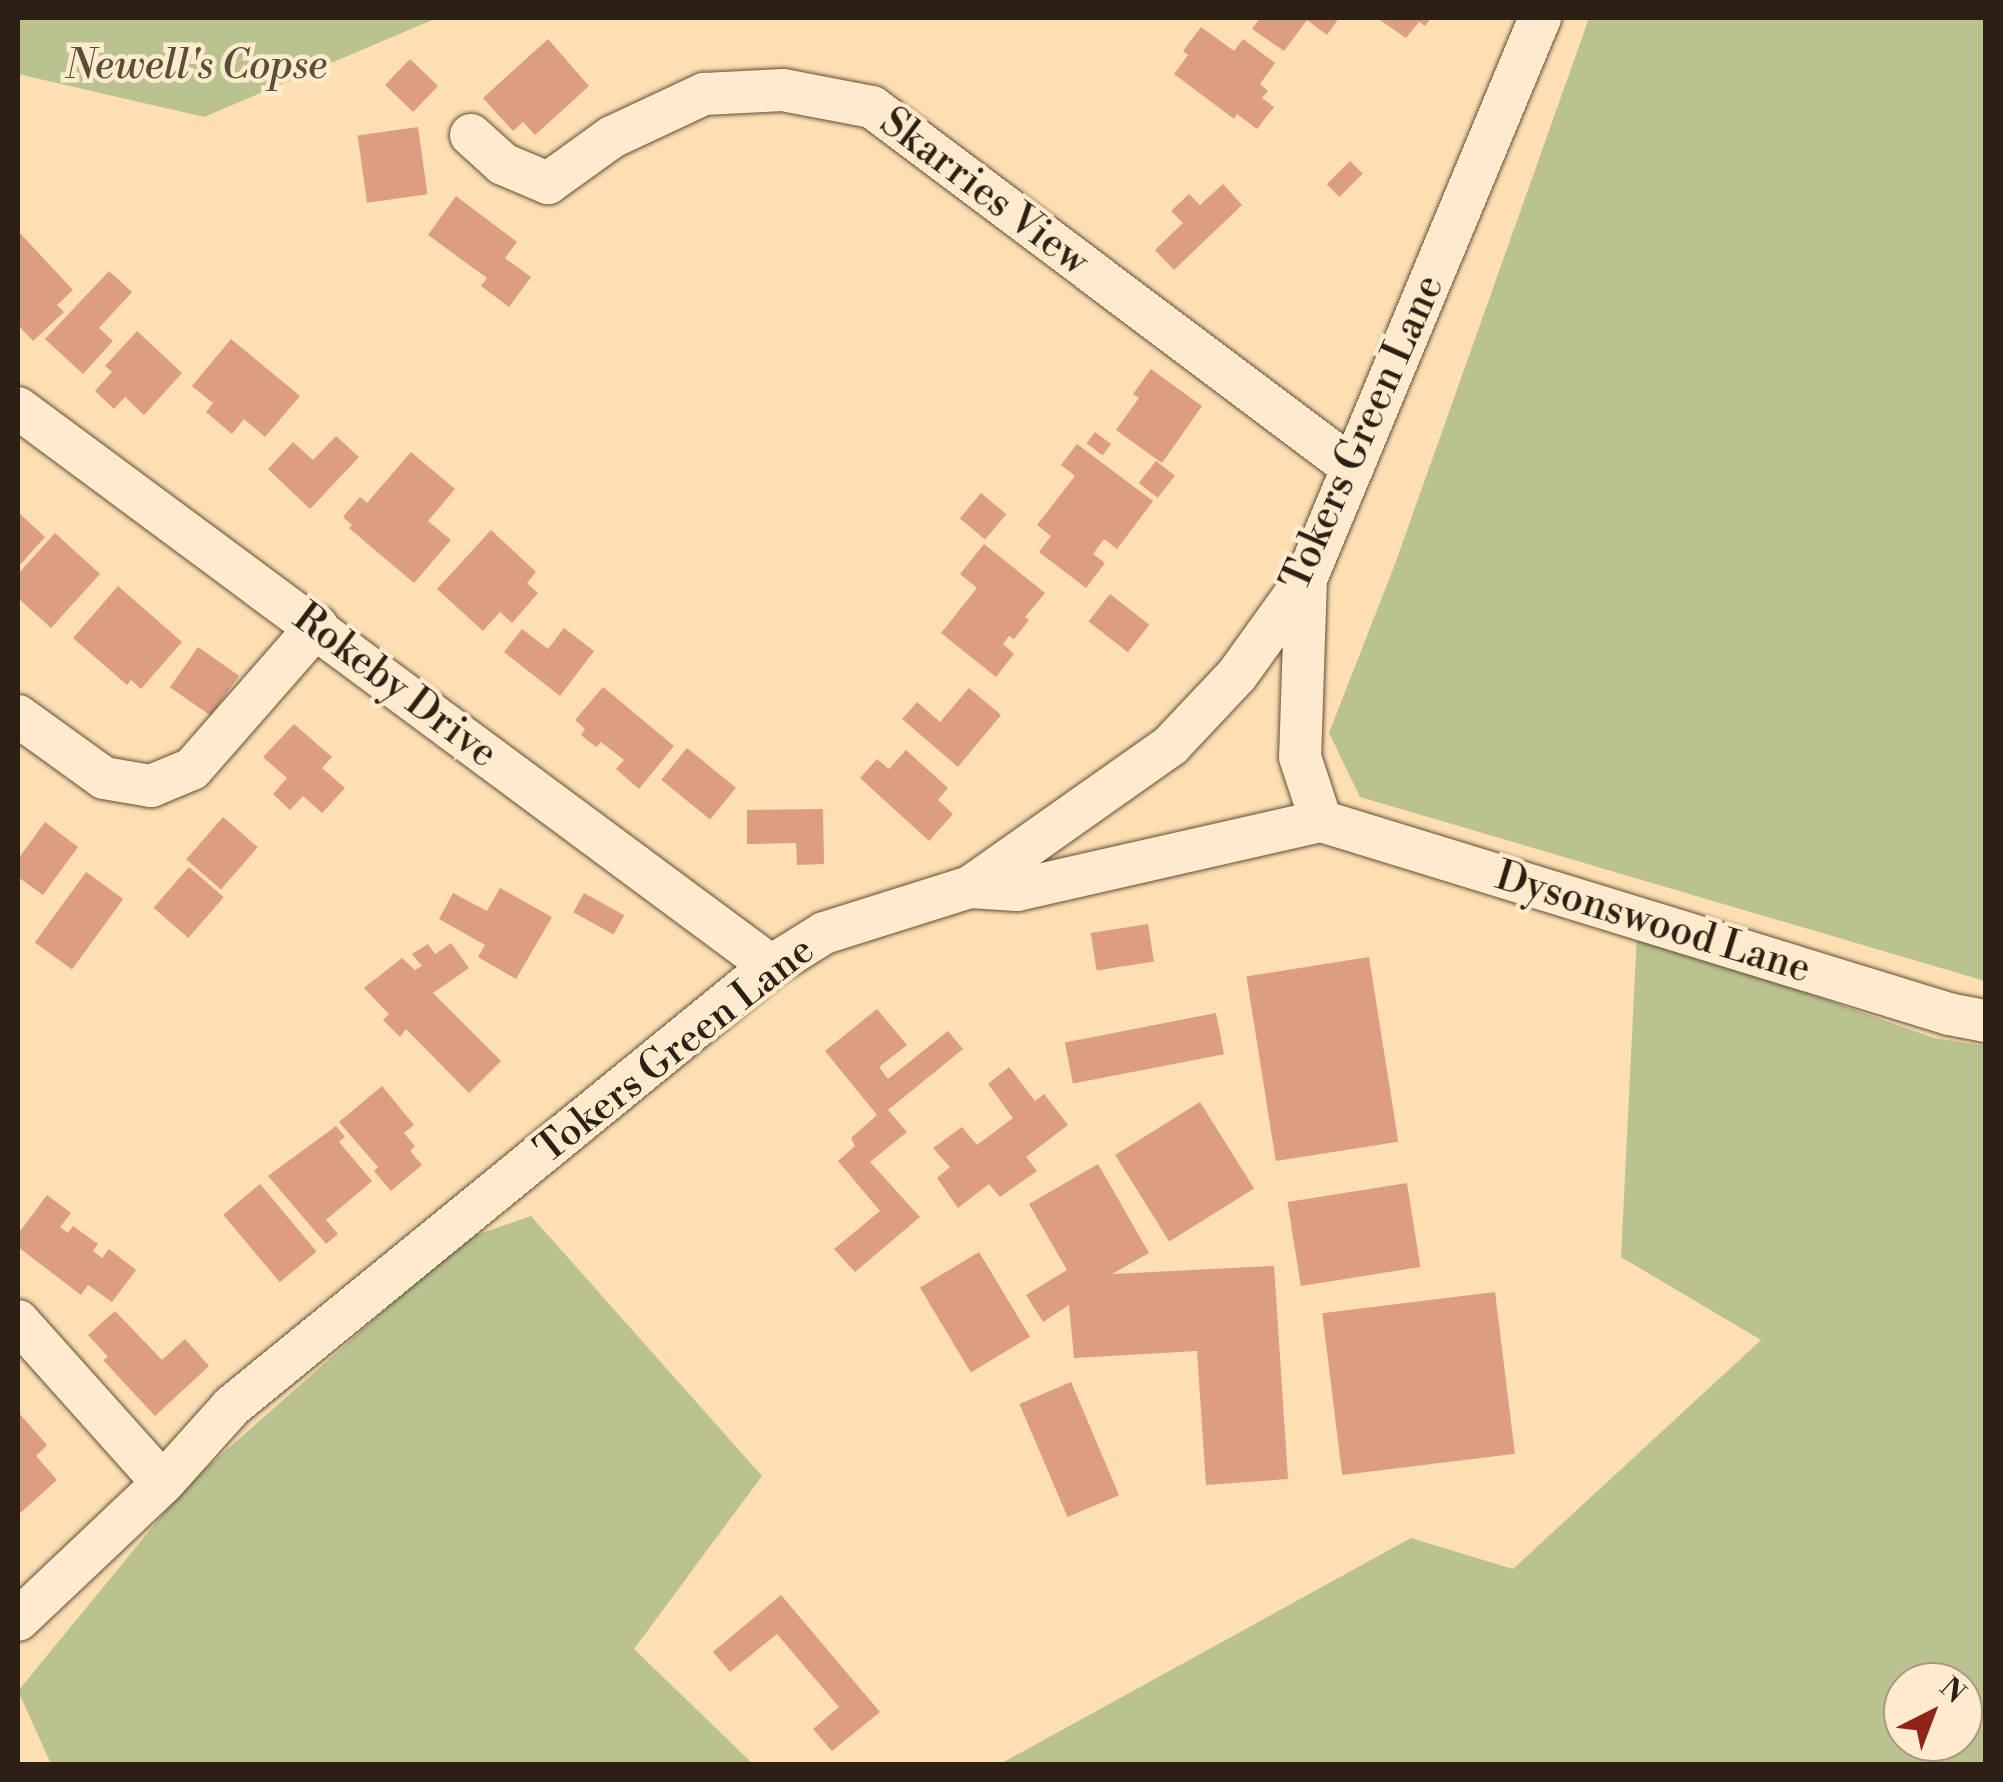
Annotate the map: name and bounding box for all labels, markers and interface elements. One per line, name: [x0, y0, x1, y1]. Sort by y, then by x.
park label: Newell's Copse: [65, 42, 327, 90]
street label: Skarries View: [871, 98, 1097, 286]
street label: Tokers Green Lane: [1272, 268, 1454, 598]
street label: Rokeby Drive: [284, 594, 506, 778]
street label: Dysonswood Lane: [1490, 852, 1816, 994]
street label: Tokers Green Lane: [526, 926, 824, 1174]
north arrow: [1883, 1662, 1983, 1762]
text: N: [1932, 1670, 1972, 1711]

